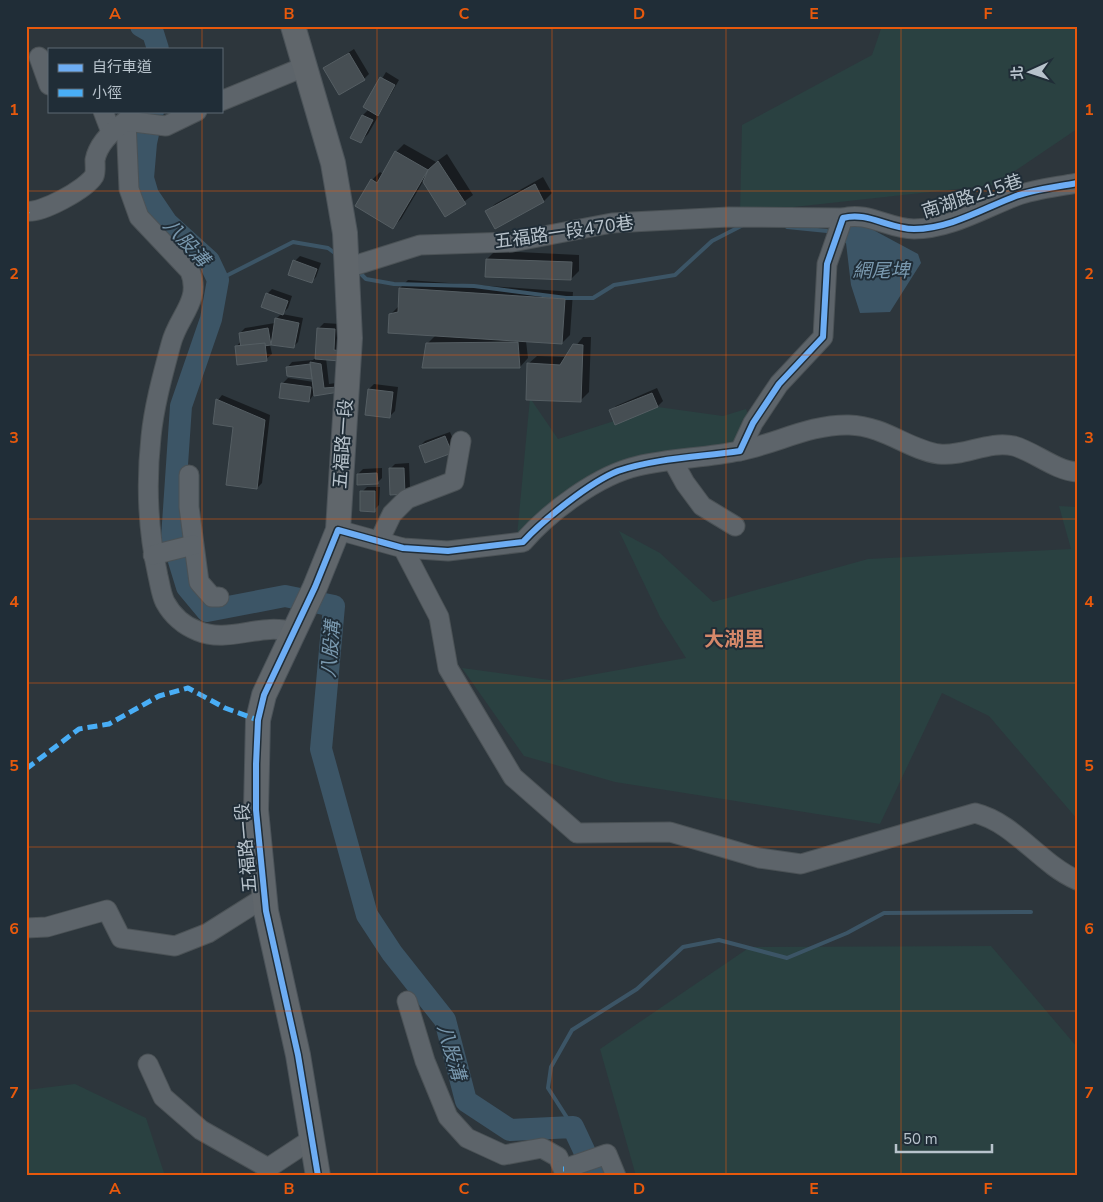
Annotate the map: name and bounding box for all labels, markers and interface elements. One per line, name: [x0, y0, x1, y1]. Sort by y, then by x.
text: A: [109, 3, 121, 25]
text: B: [283, 3, 295, 25]
text: C: [459, 3, 470, 25]
text: D: [633, 3, 645, 25]
text: E: [809, 3, 819, 25]
text: F: [984, 3, 993, 25]
legend: [48, 48, 222, 112]
north arrow: [1006, 48, 1056, 98]
text: 自行車道: [92, 57, 152, 77]
text: 北: [1008, 65, 1027, 80]
text: 小徑: [92, 83, 122, 103]
text: 1: [9, 99, 19, 121]
text: 1: [1084, 99, 1094, 121]
street label: 南湖路215巷: [919, 168, 1025, 224]
street label: 五福路一段470巷: [493, 210, 635, 254]
water label: 八股溝: [157, 213, 217, 275]
water label: 網尾埤: [852, 258, 911, 284]
text: 2: [9, 263, 19, 285]
text: 2: [1084, 263, 1094, 285]
street label: 五福路一段: [328, 398, 358, 490]
text: 3: [9, 427, 19, 449]
text: 3: [1084, 427, 1094, 449]
text: 4: [9, 591, 19, 613]
text: 4: [1084, 591, 1094, 613]
water label: 八股溝: [316, 617, 347, 679]
district label: 大湖里: [704, 626, 764, 653]
text: 5: [9, 755, 19, 777]
text: 5: [1084, 755, 1094, 777]
street label: 五福路一段: [230, 802, 262, 894]
text: 6: [9, 918, 19, 940]
text: 6: [1084, 918, 1094, 940]
water label: 八股溝: [431, 1021, 472, 1086]
text: 7: [9, 1082, 19, 1104]
text: 7: [1084, 1082, 1094, 1104]
scale bar: [896, 1122, 992, 1154]
text: 50 m: [903, 1129, 938, 1149]
text: A: [109, 1178, 121, 1200]
text: B: [283, 1178, 295, 1200]
text: C: [459, 1178, 470, 1200]
text: D: [633, 1178, 645, 1200]
text: E: [809, 1178, 819, 1200]
text: F: [984, 1178, 993, 1200]

